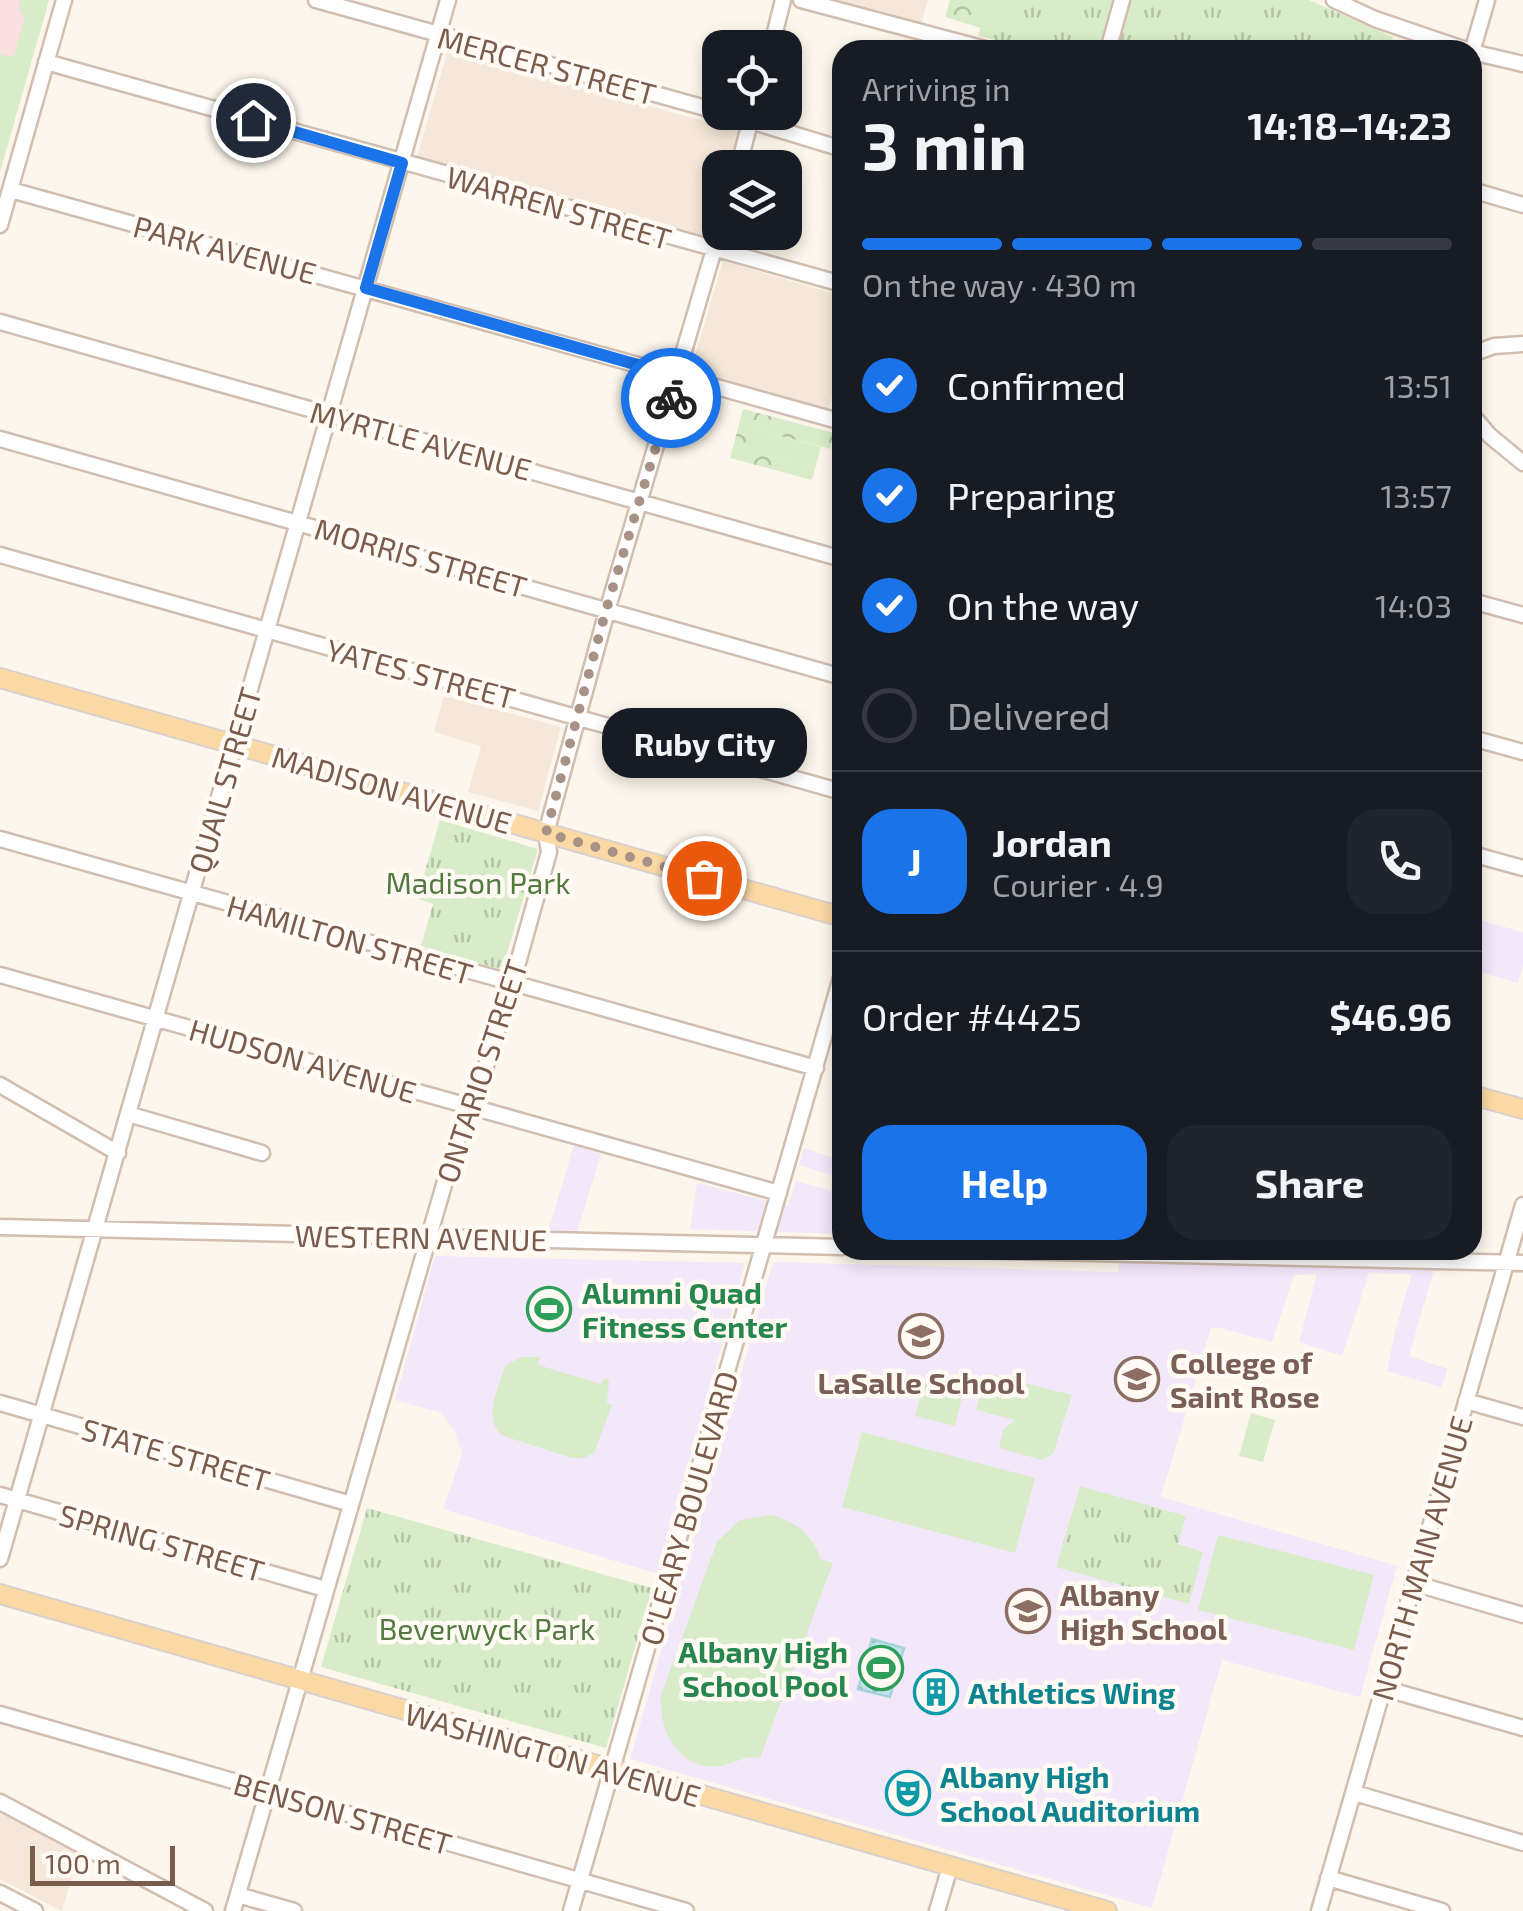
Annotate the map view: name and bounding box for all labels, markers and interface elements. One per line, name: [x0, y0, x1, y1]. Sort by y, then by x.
street label: MERCER STREET: [434, 19, 660, 111]
map controls: [702, 30, 802, 250]
button: locate: [702, 30, 802, 130]
text: Arriving in: [862, 69, 1011, 107]
pin: [211, 78, 296, 163]
icon: home: [226, 93, 281, 148]
text: 14:18–14:23: [1247, 102, 1452, 148]
text: 3 min: [862, 105, 1027, 183]
button: layers: [702, 150, 802, 250]
street label: WARREN STREET: [443, 158, 675, 256]
street label: PARK AVENUE: [130, 207, 320, 291]
text: On the way · 430 m: [862, 265, 1137, 303]
courier: [621, 348, 721, 448]
icon: check: [862, 358, 917, 413]
text: Confirmed: [947, 362, 1126, 408]
text: 13:51: [1384, 366, 1452, 404]
icon: bike: [644, 371, 699, 426]
street label: MYRTLE AVENUE: [306, 393, 536, 487]
icon: check: [862, 468, 917, 523]
text: Preparing: [947, 472, 1115, 518]
text: 13:57: [1380, 476, 1452, 514]
street label: MORRIS STREET: [311, 510, 531, 604]
icon: check: [862, 578, 917, 633]
text: On the way: [947, 582, 1139, 628]
text: 14:03: [1375, 586, 1452, 624]
street label: YATES STREET: [323, 631, 519, 715]
street label: QUAIL STREET: [180, 683, 268, 877]
text: Delivered: [947, 692, 1111, 738]
callout: Ruby City: [602, 708, 806, 778]
text: Ruby City: [634, 724, 775, 762]
street label: MADISON AVENUE: [268, 738, 516, 840]
button: phone: [1347, 809, 1452, 914]
text: Jordan: [992, 819, 1112, 865]
pin: [662, 836, 747, 921]
text: J: [907, 838, 922, 884]
icon: bag: [677, 851, 732, 906]
park label: Madison Park: [385, 864, 571, 900]
text: Courier · 4.9: [992, 865, 1164, 903]
street label: HAMILTON STREET: [223, 887, 477, 991]
street label: ONTARIO STREET: [428, 955, 534, 1187]
text: Order #4425: [862, 993, 1082, 1039]
text: $46.96: [1329, 993, 1452, 1039]
street label: HUDSON AVENUE: [185, 1010, 421, 1110]
button: Help: [862, 1125, 1147, 1240]
button: Share: [1167, 1125, 1452, 1240]
street label: WESTERN AVENUE: [294, 1217, 548, 1257]
place label: Alumni Quad Fitness Center: [582, 1274, 787, 1344]
sports icon: Alumni Quad Fitness Center: [526, 1286, 572, 1332]
school or university icon: LaSalle School: [898, 1313, 944, 1359]
place label: College of Saint Rose: [1170, 1344, 1320, 1414]
school or university icon: College of Saint Rose: [1114, 1356, 1160, 1402]
place label: LaSalle School: [817, 1364, 1025, 1400]
street label: O'LEARY BOULEVARD: [632, 1367, 744, 1649]
street label: STATE STREET: [78, 1410, 274, 1498]
street label: NORTH MAIN AVENUE: [1363, 1412, 1479, 1704]
street label: SPRING STREET: [55, 1496, 269, 1588]
place label: Albany High School: [1060, 1576, 1227, 1646]
school or university icon: Albany High School: [1005, 1588, 1051, 1634]
park label: Beverwyck Park: [379, 1610, 595, 1646]
place label: Albany High School Pool: [678, 1633, 848, 1703]
sports icon: Albany High School Pool: [858, 1645, 904, 1691]
building icon: Athletics Wing: [913, 1669, 959, 1715]
place label: Athletics Wing: [968, 1674, 1176, 1710]
street label: WASHINGTON AVENUE: [401, 1695, 705, 1813]
place label: Albany High School Auditorium: [940, 1758, 1200, 1828]
street label: BENSON STREET: [230, 1765, 456, 1861]
theatre icon: Albany High School Auditorium: [885, 1770, 931, 1816]
scale bar: [30, 1841, 175, 1886]
text: 100 m: [45, 1846, 121, 1880]

